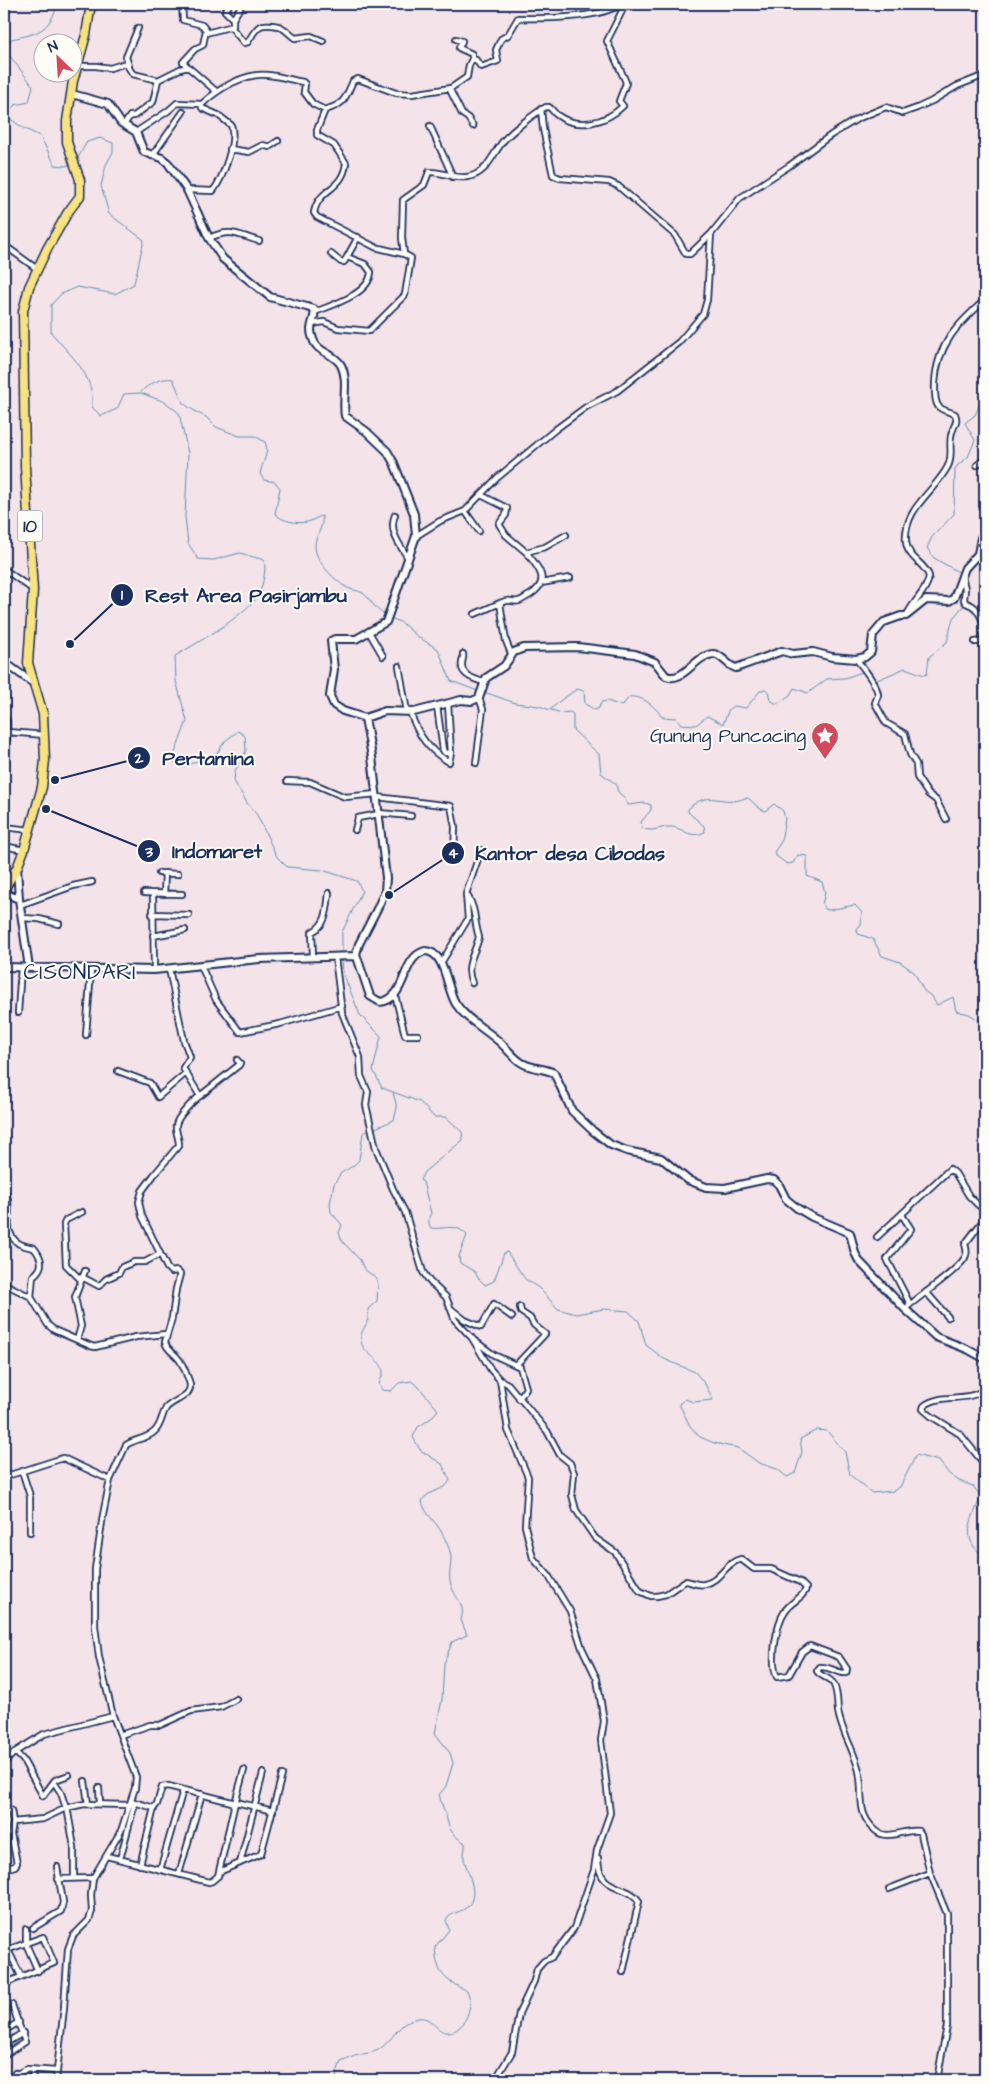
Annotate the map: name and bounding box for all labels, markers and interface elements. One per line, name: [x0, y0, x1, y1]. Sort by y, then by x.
north arrow: [32, 32, 82, 82]
text: N: [45, 36, 61, 58]
road number: 10: [18, 511, 42, 542]
callout: Rest Area Pasirjambu: [110, 577, 357, 612]
text: Rest Area Pasirjambu: [145, 582, 347, 610]
text: 1: [121, 585, 123, 606]
place icon: Gunung Puncacing: [810, 721, 840, 760]
place label: Gunung Puncacing: [650, 723, 806, 751]
callout: Pertamina: [127, 740, 263, 775]
text: Pertamina: [162, 745, 255, 773]
text: 2: [134, 748, 144, 769]
callout: Indomaret: [137, 834, 272, 869]
callout: Kantor desa Cibodas: [440, 835, 675, 870]
text: Indomaret: [172, 838, 263, 866]
text: Kantor desa Cibodas: [475, 840, 665, 868]
text: 3: [144, 842, 153, 863]
text: 4: [448, 843, 459, 864]
district label: CISONDARI: [24, 958, 137, 987]

